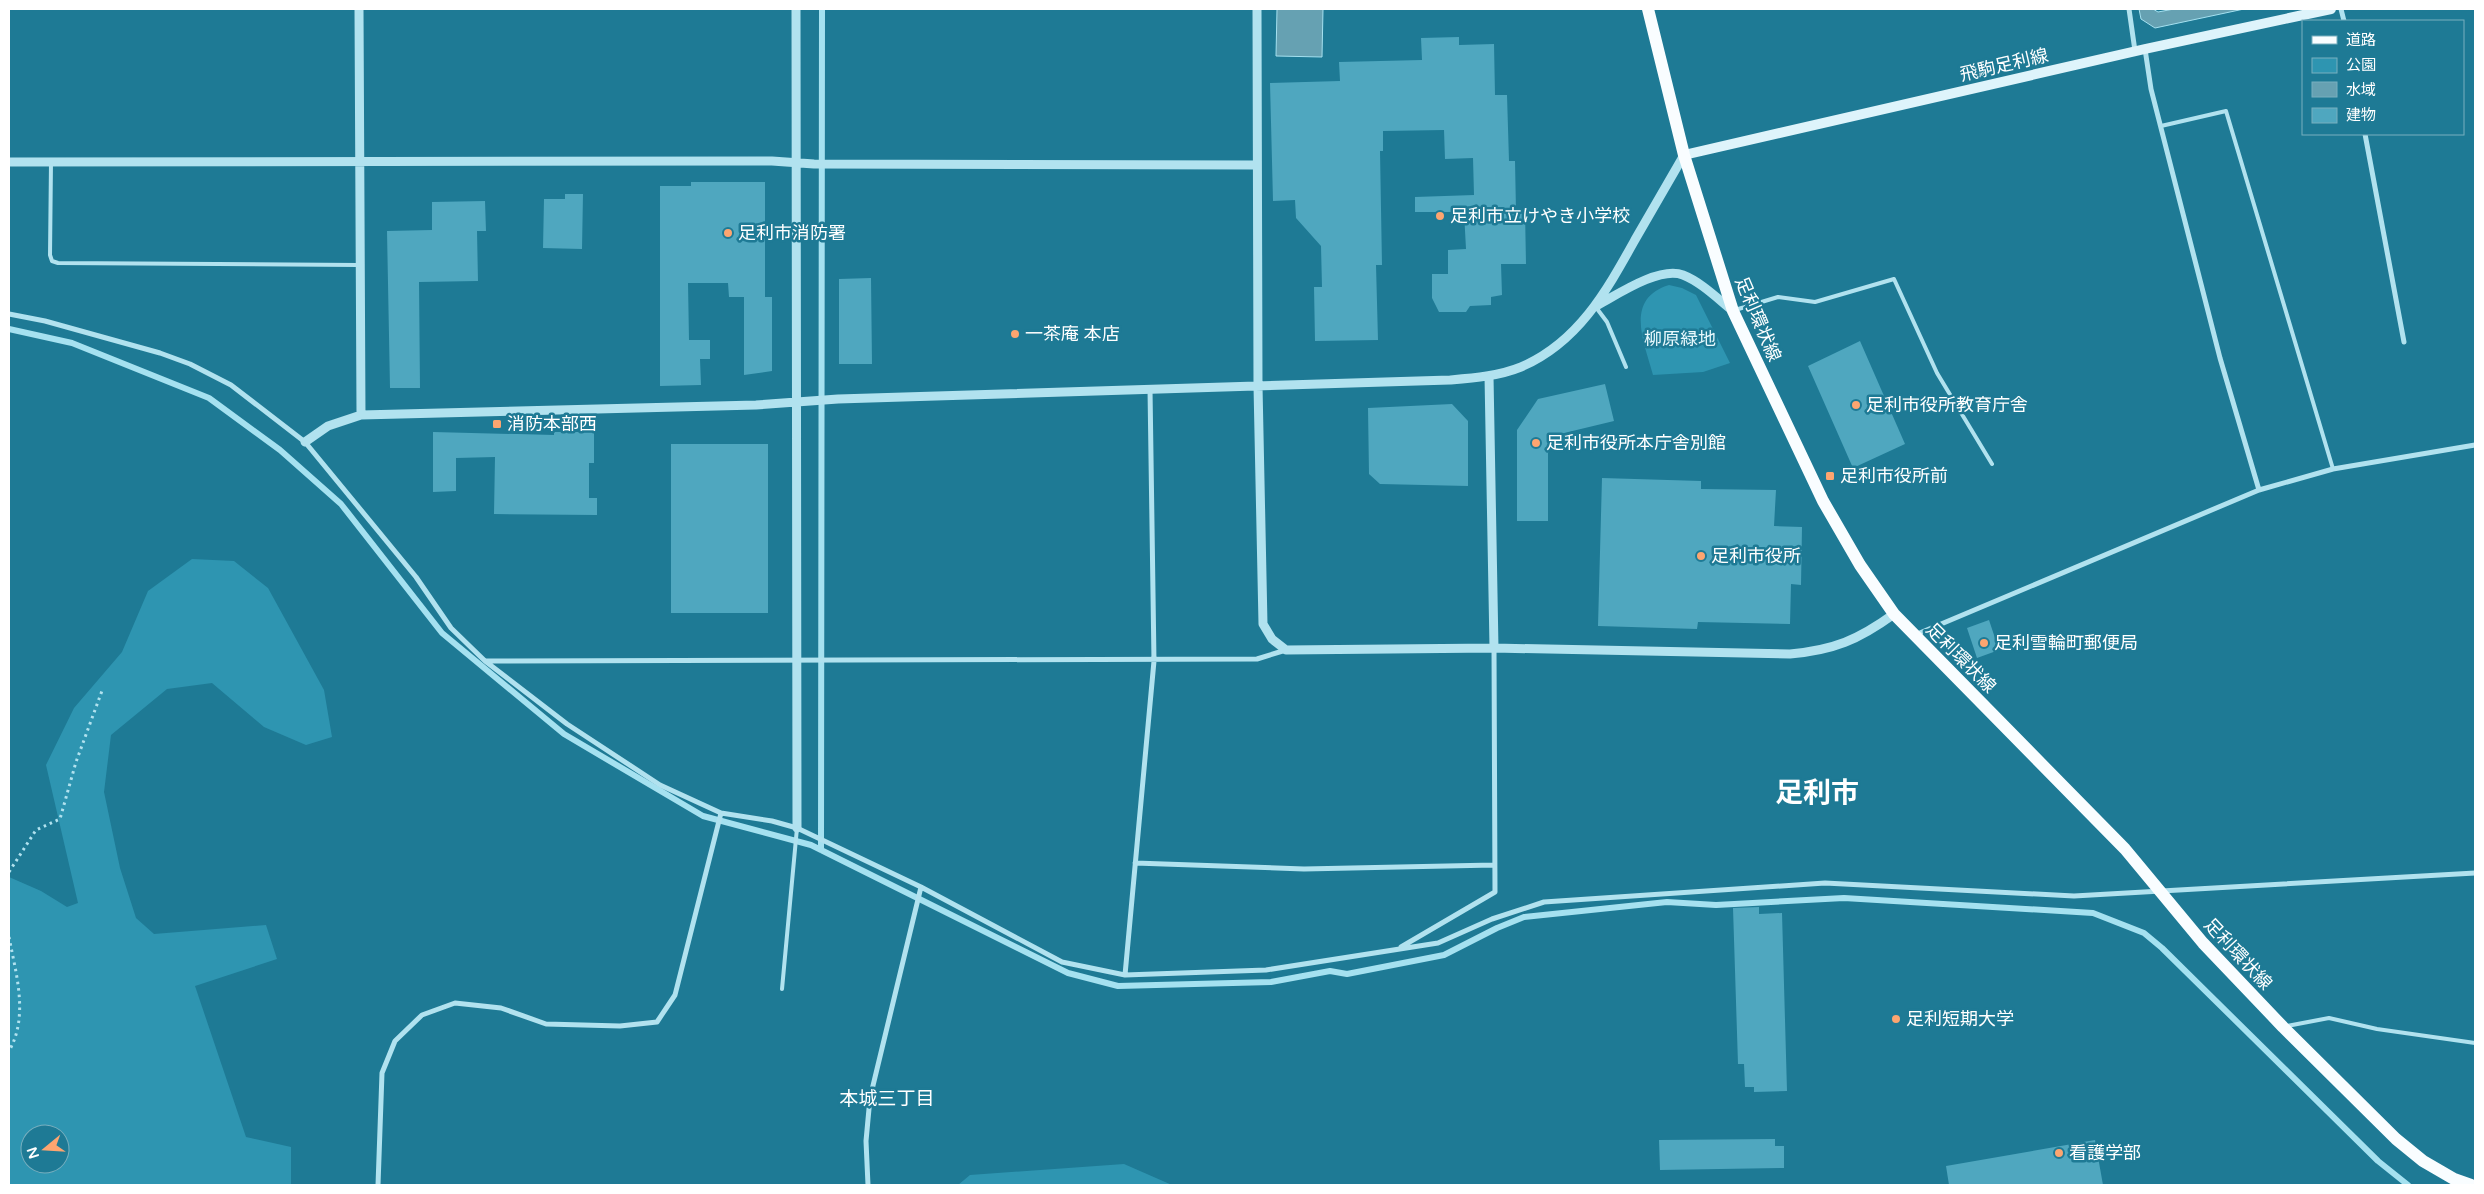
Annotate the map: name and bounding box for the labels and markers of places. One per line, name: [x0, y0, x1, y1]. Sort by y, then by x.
place label: 足利市立けやき小学校: [1450, 205, 1630, 227]
marker: 足利市立けやき小学校: [1434, 210, 1446, 222]
place label: 足利市消防署: [738, 222, 846, 244]
marker: 足利市消防署: [722, 227, 734, 239]
place label: 一茶庵 本店: [1025, 323, 1120, 345]
marker: 一茶庵 本店: [1009, 328, 1021, 340]
place label: 足利市役所教育庁舎: [1866, 394, 2028, 416]
marker: 足利市役所教育庁舎: [1850, 399, 1862, 411]
place label: 消防本部西: [507, 413, 597, 435]
marker: 消防本部西: [491, 418, 503, 430]
place label: 足利市役所本庁舎別館: [1546, 432, 1726, 454]
marker: 足利市役所本庁舎別館: [1530, 437, 1542, 449]
place label: 足利市役所前: [1840, 465, 1948, 487]
marker: 足利市役所前: [1824, 470, 1836, 482]
place label: 足利市役所: [1711, 545, 1801, 567]
marker: 足利市役所: [1695, 550, 1707, 562]
place label: 足利雪輪町郵便局: [1994, 632, 2138, 654]
marker: 足利雪輪町郵便局: [1978, 637, 1990, 649]
place label: 足利短期大学: [1906, 1008, 2014, 1030]
marker: 足利短期大学: [1890, 1013, 1902, 1025]
place label: 看護学部: [2069, 1142, 2141, 1164]
marker: 看護学部: [2053, 1147, 2065, 1159]

